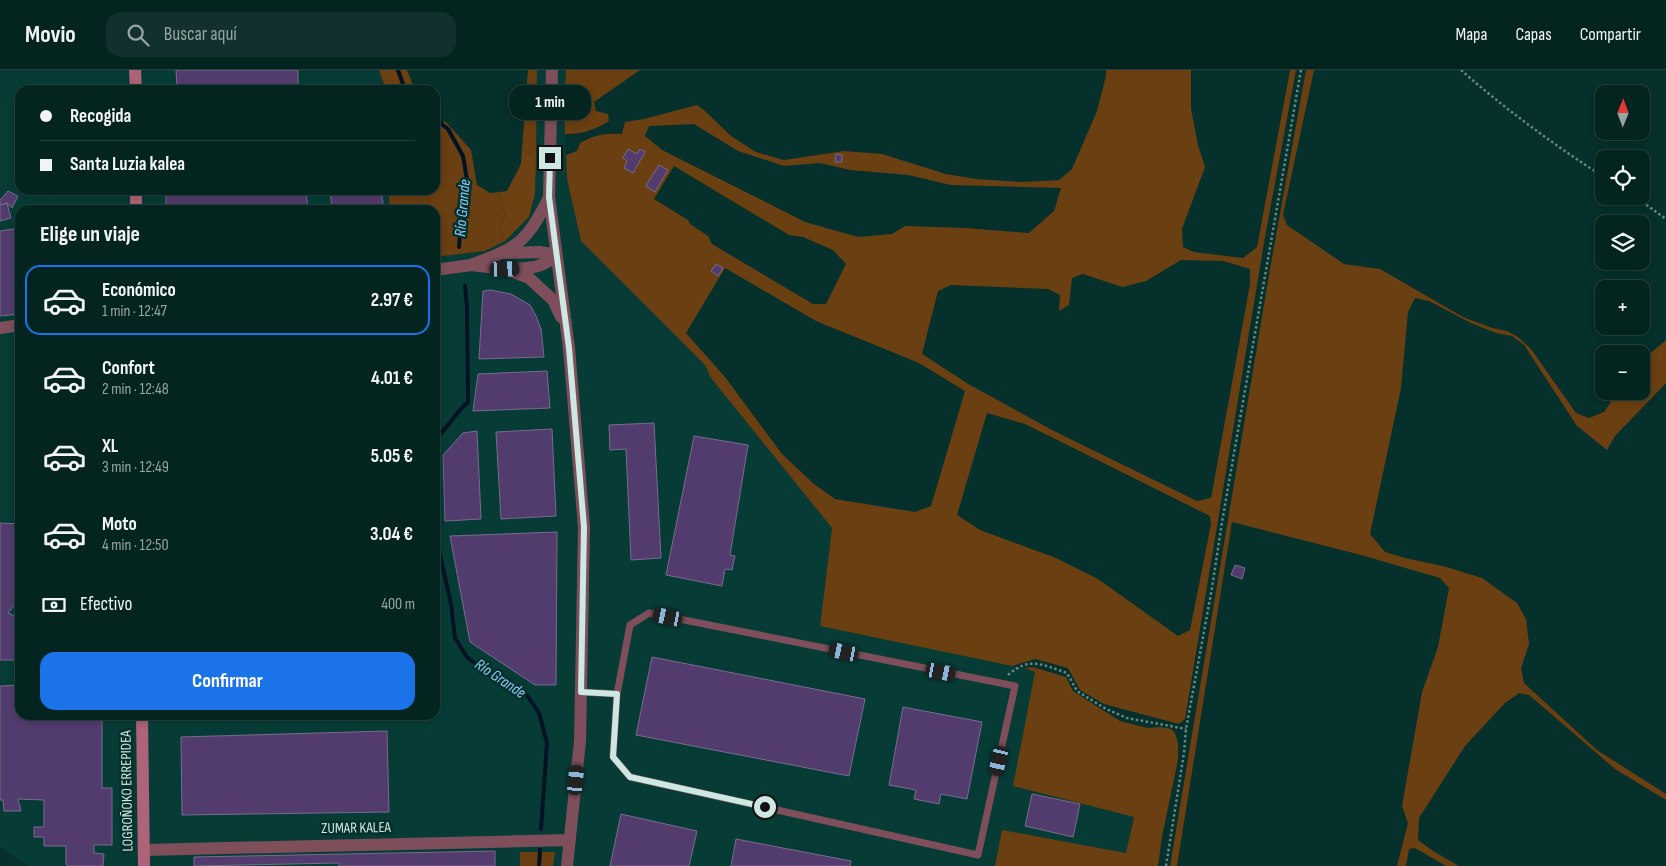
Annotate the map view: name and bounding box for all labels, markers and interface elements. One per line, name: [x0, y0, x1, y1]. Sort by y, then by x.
search box: [106, 12, 456, 57]
text: Movio: [25, 20, 76, 49]
icon: search: [124, 21, 152, 49]
text: Buscar aquí: [164, 23, 237, 46]
text: Mapa: [1455, 24, 1487, 45]
text: Capas: [1515, 24, 1552, 45]
text: Compartir: [1580, 24, 1641, 45]
north arrow: [1595, 85, 1650, 140]
map controls: [1595, 85, 1650, 400]
callout: 1 min: [509, 86, 591, 121]
text: 1 min: [535, 93, 565, 112]
text: Recogida: [70, 105, 131, 128]
route end: [539, 147, 561, 169]
button: locate: [1595, 150, 1650, 205]
text: Santa Luzia kalea: [70, 153, 185, 176]
water label: Río Grande: [451, 179, 475, 237]
button: layers: [1595, 215, 1650, 270]
text: Elige un viaje: [40, 221, 140, 248]
car: [489, 261, 520, 277]
icon: car: [42, 278, 87, 323]
text: Económico: [102, 279, 176, 302]
button: +: [1595, 280, 1650, 335]
text: 2.97 €: [371, 289, 413, 312]
text: 1 min · 12:47: [102, 302, 167, 321]
button: −: [1595, 345, 1650, 400]
icon: car: [42, 356, 87, 401]
text: Confort: [102, 357, 155, 380]
text: 4.01 €: [371, 367, 413, 390]
text: 2 min · 12:48: [102, 380, 169, 399]
icon: car: [42, 434, 87, 479]
text: XL: [102, 435, 118, 458]
text: 5.05 €: [371, 445, 413, 468]
text: 3 min · 12:49: [102, 458, 169, 477]
icon: car: [42, 512, 87, 557]
text: Moto: [102, 513, 137, 536]
text: 3.04 €: [370, 523, 413, 546]
text: 4 min · 12:50: [102, 536, 169, 555]
icon: cash: [40, 591, 68, 619]
text: Efectivo: [80, 593, 132, 616]
text: 400 m: [381, 595, 415, 614]
car: [651, 607, 684, 627]
car: [827, 642, 860, 662]
button: Confirmar: [40, 652, 415, 710]
water label: Río Grande: [471, 655, 529, 703]
car: [924, 662, 957, 682]
street label: LOGROÑOKO ERREPIDEA: [116, 730, 138, 852]
car: [988, 745, 1009, 777]
car: [566, 764, 585, 796]
route start: [754, 796, 776, 818]
street label: ZUMAR KALEA: [321, 818, 392, 838]

